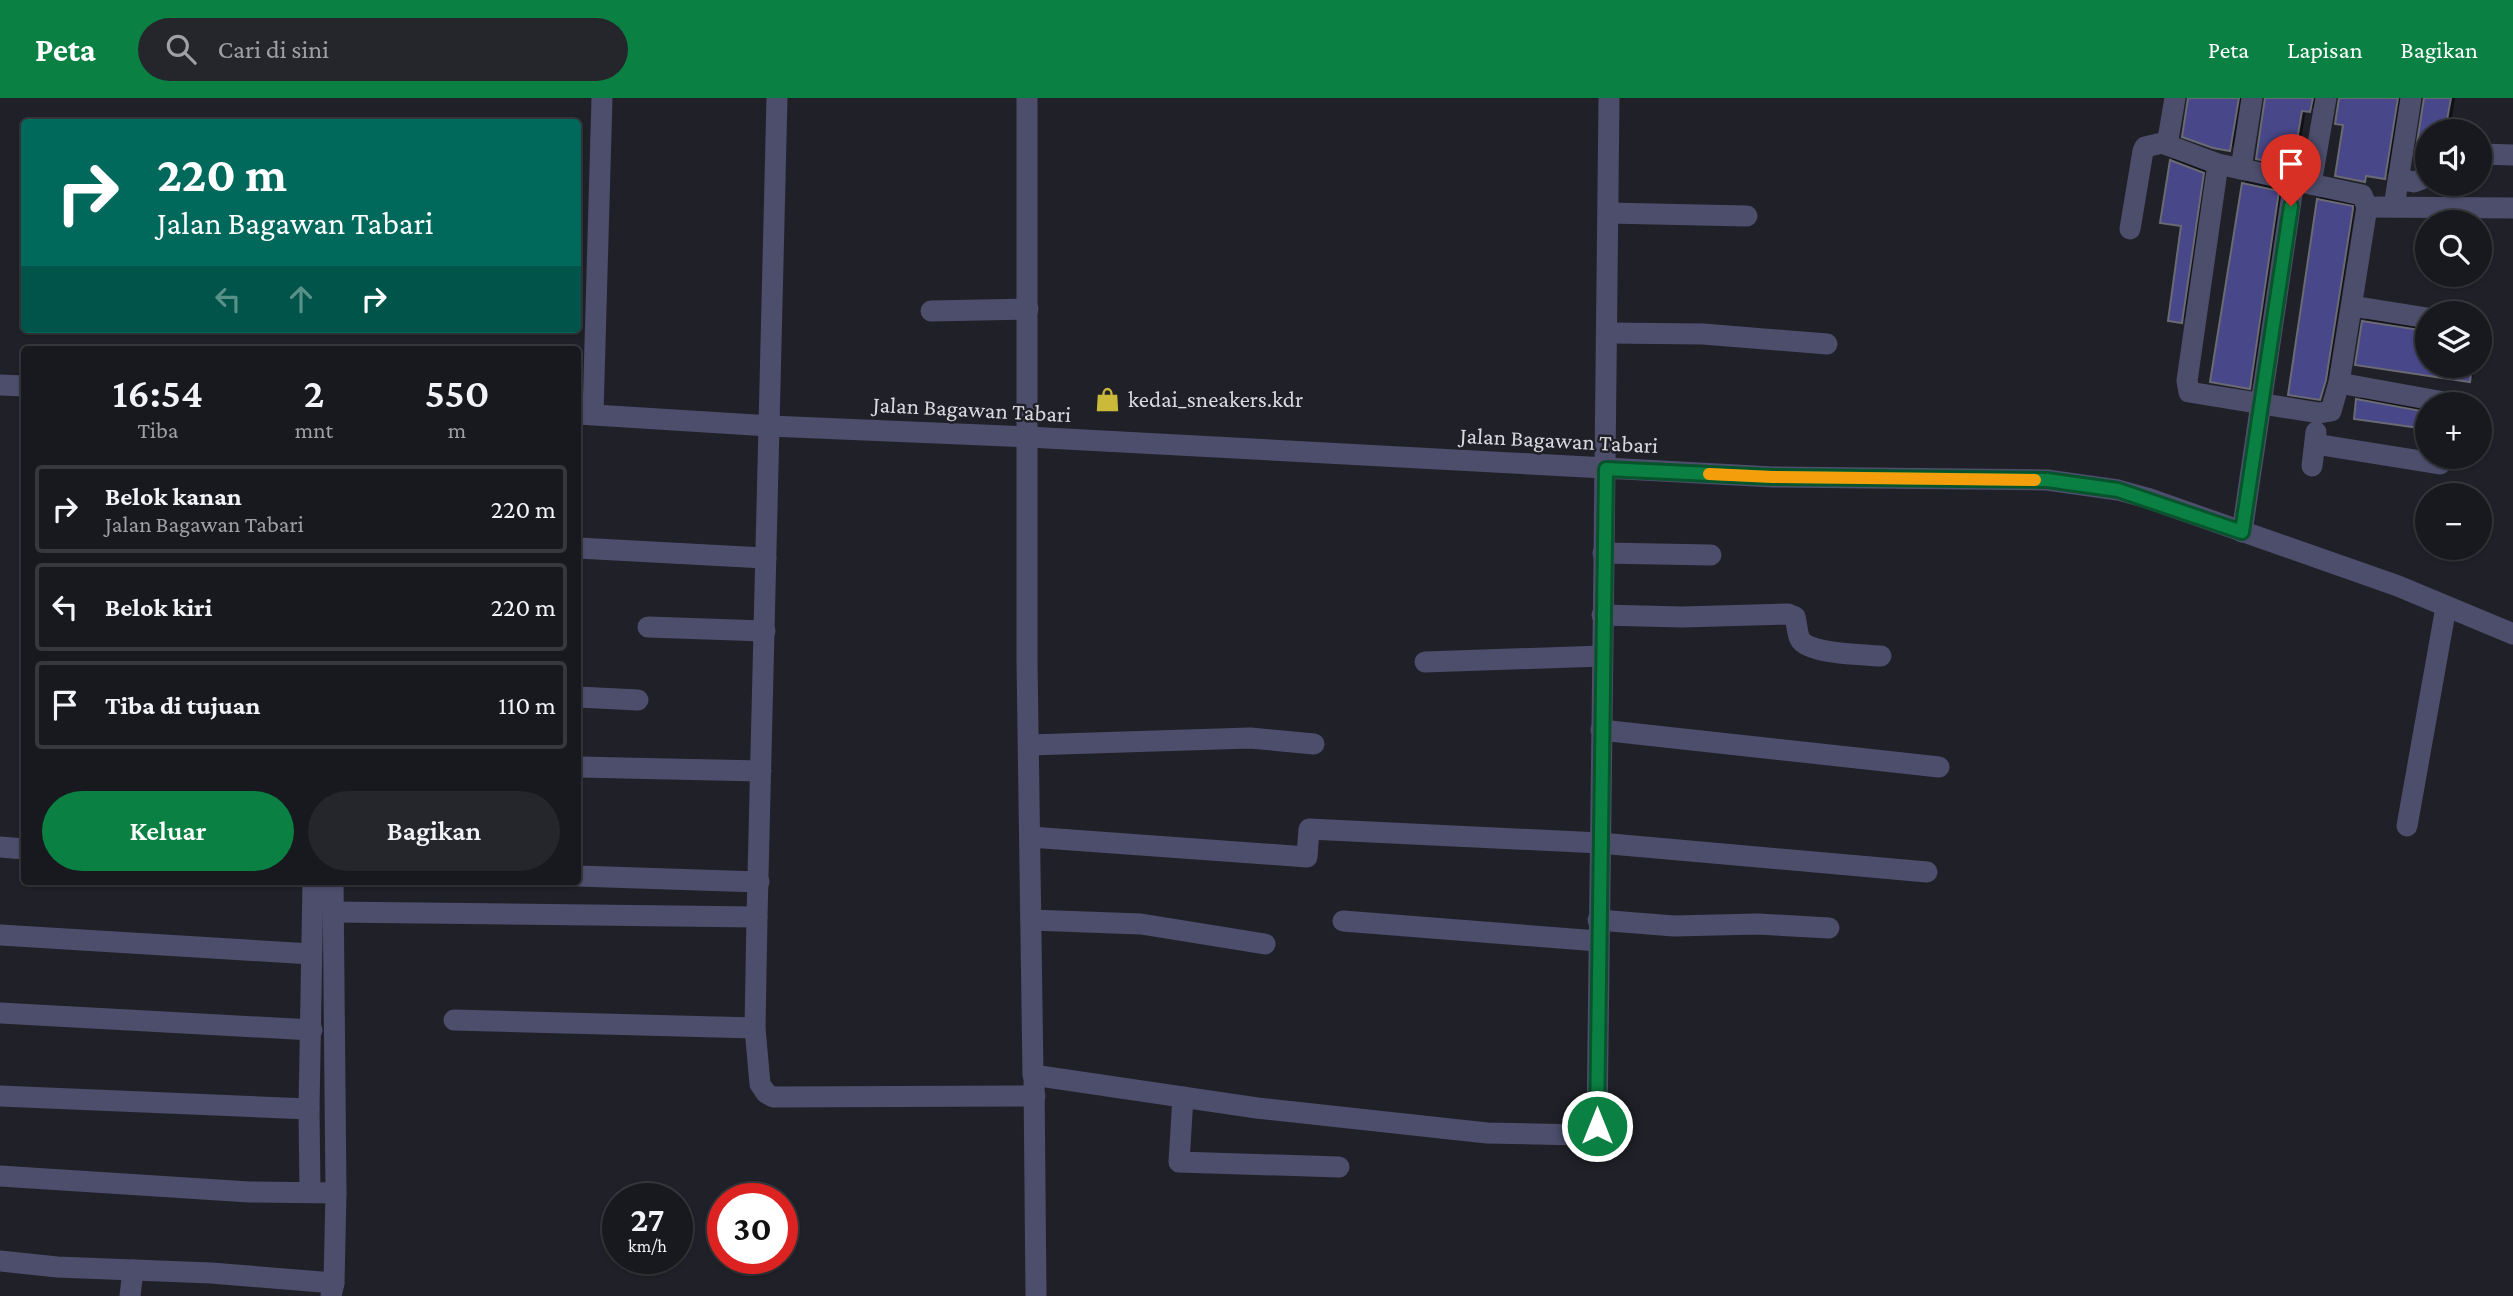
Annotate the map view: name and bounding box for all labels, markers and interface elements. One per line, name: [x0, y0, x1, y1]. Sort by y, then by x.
search box: [138, 18, 628, 81]
icon: search: [162, 30, 200, 68]
text: Peta: [35, 31, 96, 68]
text: Cari di sini: [218, 35, 329, 64]
text: Peta: [2208, 36, 2249, 63]
text: Lapisan: [2287, 36, 2363, 63]
text: Bagikan: [2401, 36, 2478, 63]
map controls: [2415, 119, 2492, 560]
button: sound: [2415, 119, 2492, 196]
pin: [2261, 134, 2321, 206]
icon: arrive: [2272, 145, 2310, 183]
icon: right: [42, 147, 133, 238]
text: 220 m: [157, 147, 287, 202]
text: Jalan Bagawan Tabari: [157, 205, 433, 241]
button: search: [2415, 210, 2492, 287]
icon: left: [209, 280, 247, 318]
icon: ahead: [282, 280, 320, 318]
icon: right: [355, 280, 393, 318]
button: layers: [2415, 301, 2492, 378]
text: 16:54: [113, 369, 203, 416]
text: 2: [304, 369, 324, 416]
text: 550: [425, 369, 489, 416]
shop icon: kedai_sneakers.kdr: [1094, 385, 1122, 413]
place label: kedai_sneakers.kdr: [1128, 386, 1303, 412]
street label: Jalan Bagawan Tabari: [870, 391, 1072, 427]
button: +: [2415, 392, 2492, 469]
text: Tiba: [137, 417, 178, 443]
text: mnt: [295, 417, 333, 443]
text: m: [448, 417, 466, 443]
street label: Jalan Bagawan Tabari: [1457, 422, 1659, 458]
text: Belok kanan: [105, 482, 242, 511]
button: −: [2415, 483, 2492, 560]
icon: right: [46, 490, 84, 528]
text: 220 m: [491, 495, 556, 524]
text: Jalan Bagawan Tabari: [105, 511, 304, 537]
icon: left: [46, 588, 84, 626]
text: Belok kiri: [105, 593, 212, 622]
text: 220 m: [491, 593, 556, 622]
icon: arrive: [46, 686, 84, 724]
text: Tiba di tujuan: [105, 691, 260, 720]
text: 110 m: [498, 691, 556, 720]
button: Keluar: [42, 791, 294, 871]
button: Bagikan: [308, 791, 560, 871]
position arrow: [1560, 1089, 1634, 1163]
speed limit sign: 30: [707, 1183, 798, 1274]
text: 27: [631, 1200, 664, 1239]
text: km/h: [628, 1236, 667, 1256]

